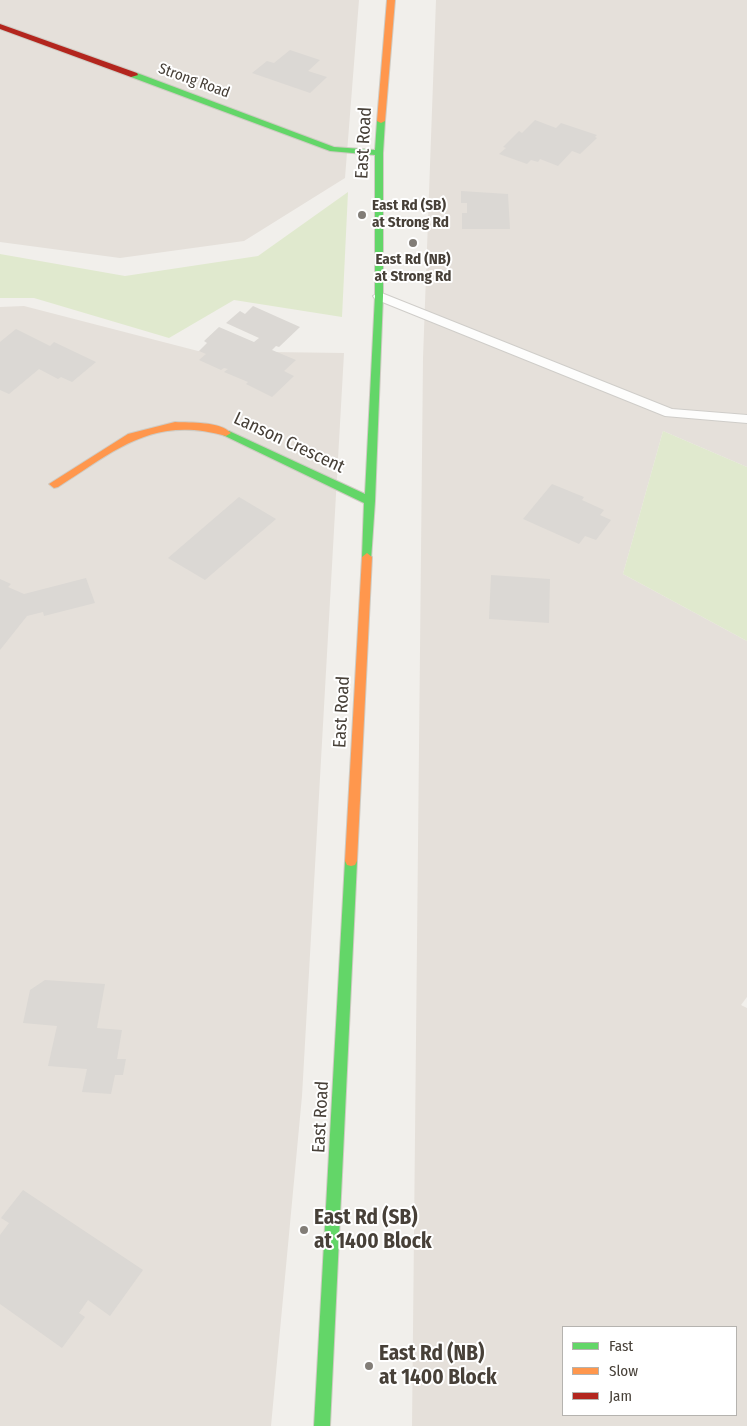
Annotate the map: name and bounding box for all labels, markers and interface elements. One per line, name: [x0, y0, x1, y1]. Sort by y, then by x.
street label: Strong Road: [156, 60, 232, 102]
street label: East Road: [351, 106, 377, 180]
place label: East Rd (SB) at Strong Rd: [372, 197, 449, 232]
marker: East Rd (SB) at Strong Rd: [356, 209, 368, 221]
marker: East Rd (NB) at Strong Rd: [407, 237, 419, 249]
place label: East Rd (NB) at Strong Rd: [375, 251, 451, 286]
street label: Lanson Crescent: [230, 408, 348, 478]
street label: East Road: [329, 675, 355, 749]
street label: East Road: [308, 1080, 334, 1154]
place label: East Rd (SB) at 1400 Block: [314, 1205, 432, 1255]
marker: East Rd (SB) at 1400 Block: [298, 1224, 310, 1236]
legend: [562, 1326, 737, 1416]
text: Fast: [609, 1337, 633, 1355]
place label: East Rd (NB) at 1400 Block: [379, 1341, 497, 1391]
marker: East Rd (NB) at 1400 Block: [363, 1360, 375, 1372]
text: Slow: [609, 1362, 638, 1380]
text: Jam: [609, 1387, 632, 1405]

